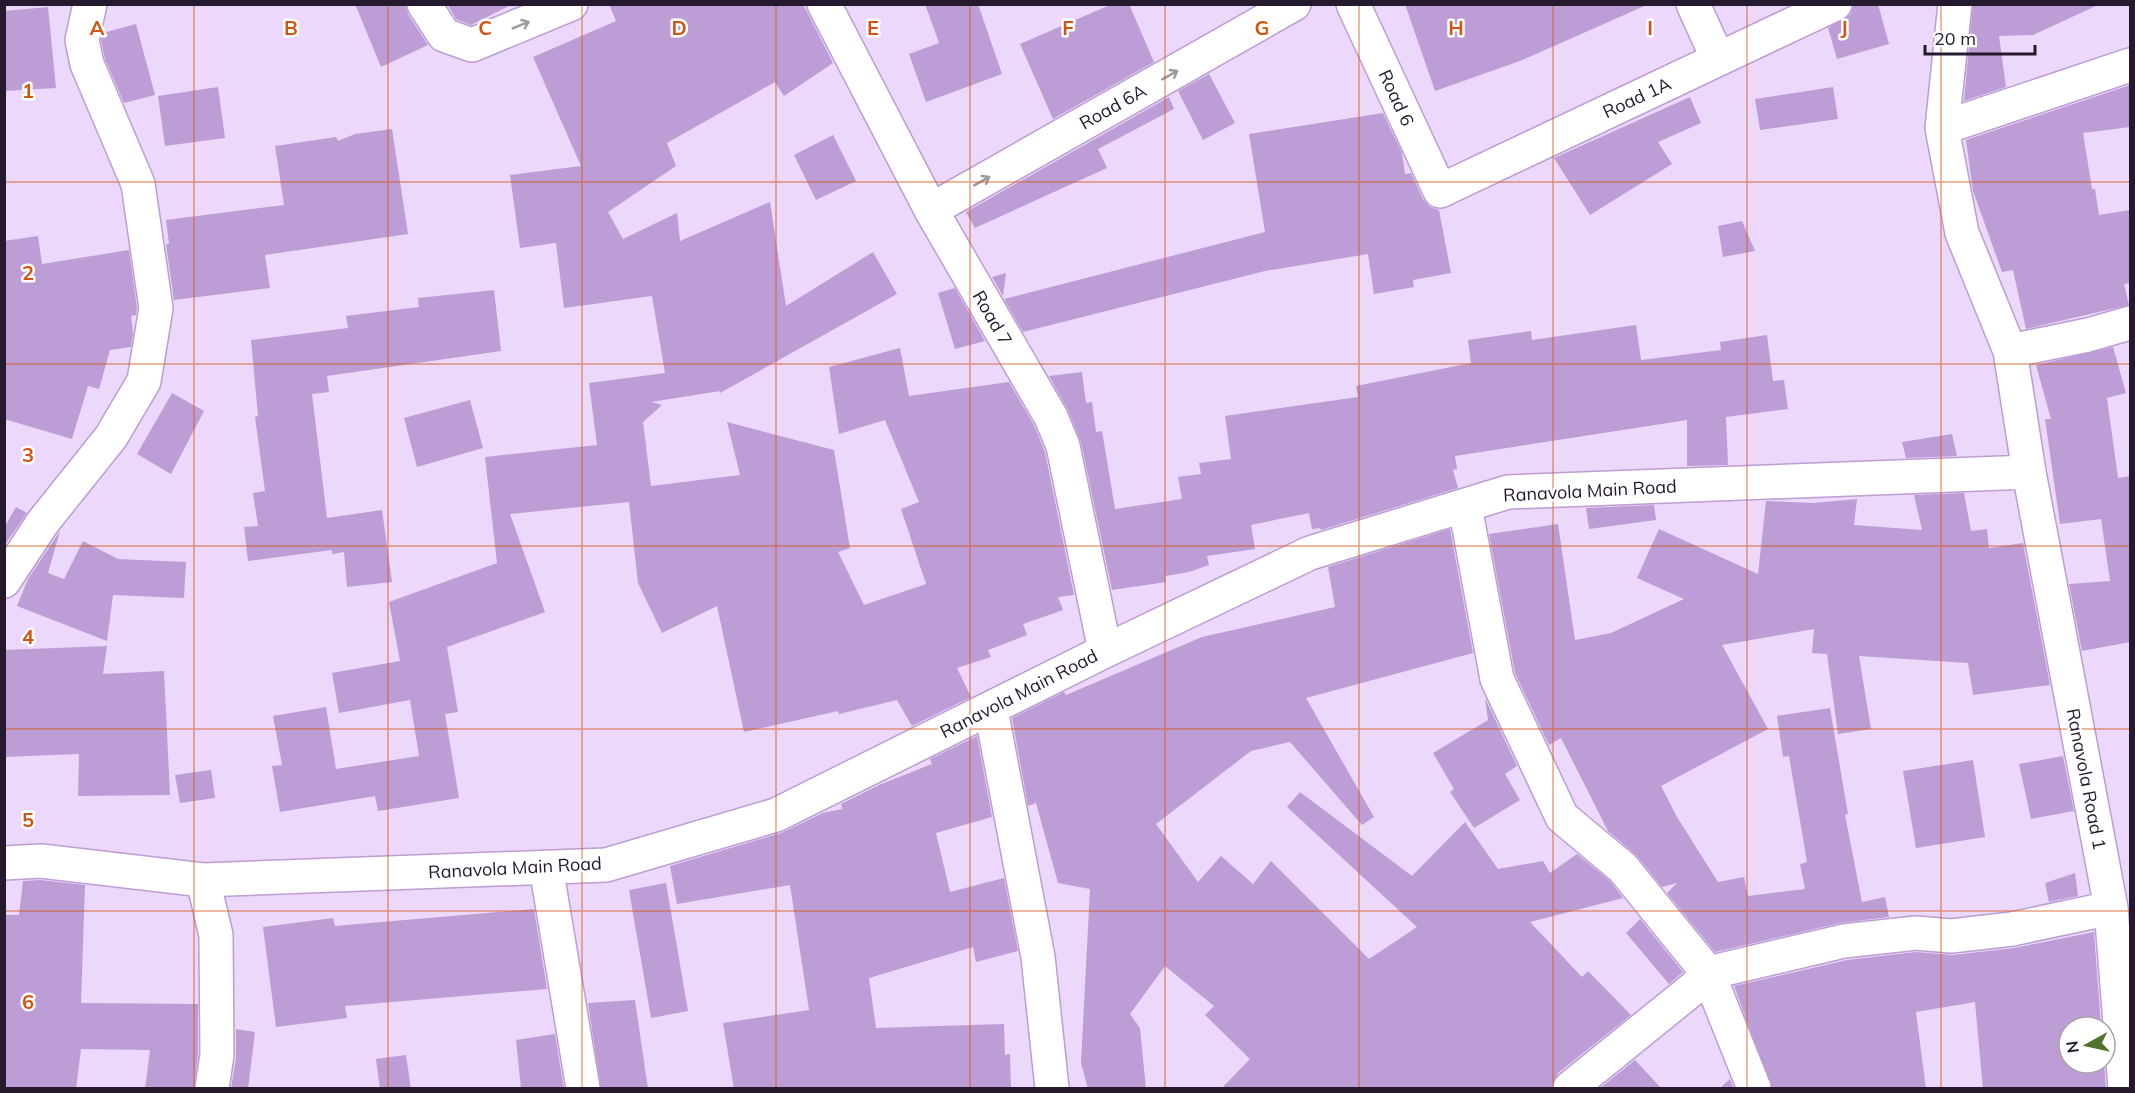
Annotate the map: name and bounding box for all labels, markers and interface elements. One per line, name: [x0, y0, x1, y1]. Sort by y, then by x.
text: A: [90, 15, 105, 40]
text: B: [284, 15, 298, 40]
text: C: [478, 15, 492, 40]
text: D: [671, 15, 687, 40]
text: E: [867, 15, 879, 40]
text: F: [1062, 15, 1074, 40]
text: G: [1255, 15, 1269, 40]
text: H: [1448, 15, 1464, 40]
text: I: [1647, 15, 1653, 40]
text: J: [1840, 15, 1848, 40]
scale bar: [1925, 18, 2034, 56]
one-way arrow: [511, 19, 530, 30]
text: 20 m: [1934, 27, 1976, 50]
street label: Road 6: [1373, 66, 1419, 130]
one-way arrow: [1161, 68, 1178, 80]
street label: Road 1A: [1599, 72, 1675, 123]
text: 1: [22, 78, 34, 103]
street label: Road 6A: [1075, 79, 1150, 134]
one-way arrow: [973, 175, 990, 187]
text: 2: [22, 260, 34, 285]
street label: Road 7: [968, 286, 1017, 349]
text: 3: [22, 442, 34, 467]
street label: Ranavola Main Road: [1503, 474, 1677, 507]
text: 4: [22, 624, 34, 649]
street label: Ranavola Main Road: [936, 644, 1101, 743]
street label: Ranavola Road 1: [2062, 706, 2111, 852]
text: 5: [22, 807, 34, 832]
street label: Ranavola Main Road: [428, 851, 602, 884]
text: 6: [22, 989, 34, 1014]
north arrow: [2057, 1015, 2117, 1075]
text: N: [2061, 1040, 2083, 1054]

